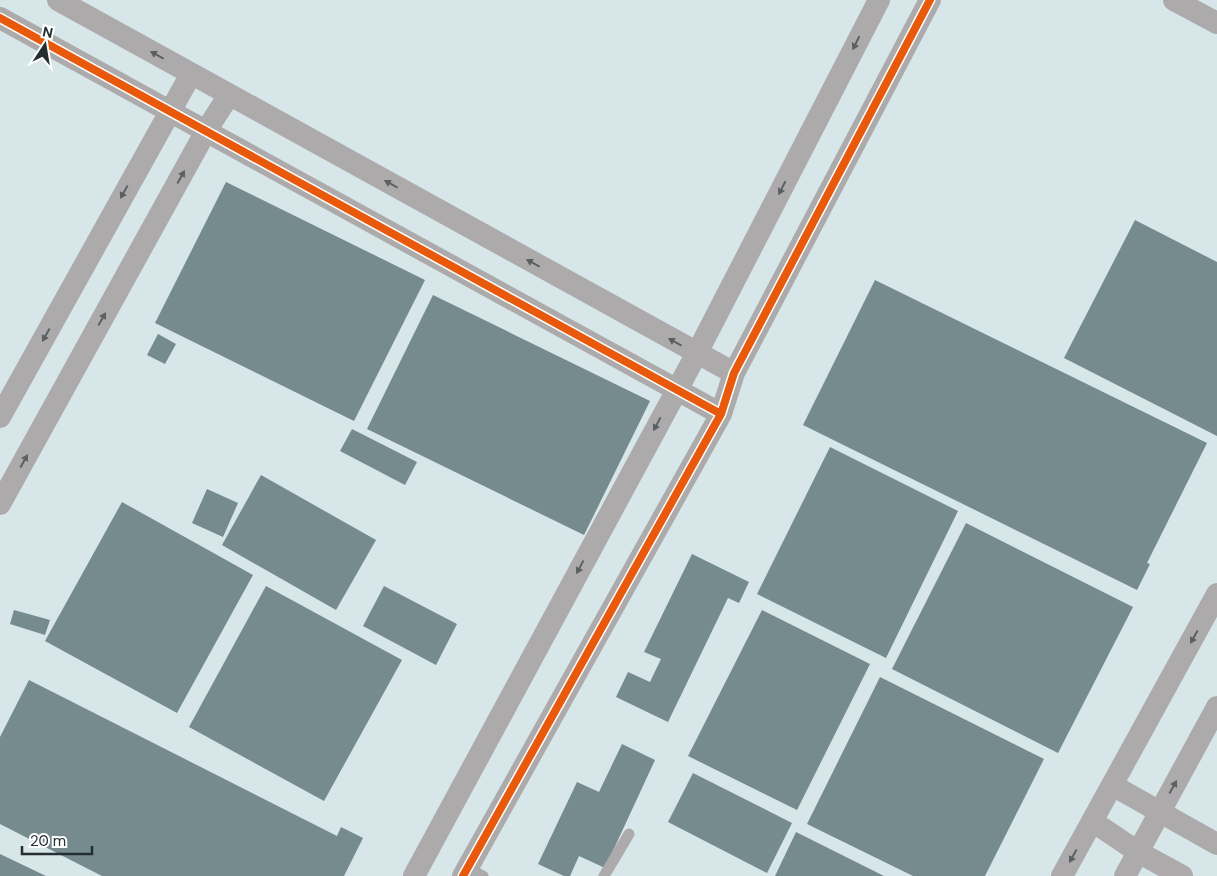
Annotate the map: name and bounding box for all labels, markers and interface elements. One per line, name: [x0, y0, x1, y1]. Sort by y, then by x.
north arrow: [20, 20, 70, 70]
text: N: [41, 22, 55, 42]
one-way arrow: [852, 36, 860, 51]
one-way arrow: [150, 51, 164, 59]
one-way arrow: [177, 170, 185, 184]
one-way arrow: [384, 180, 398, 188]
one-way arrow: [778, 181, 786, 195]
one-way arrow: [120, 185, 128, 200]
one-way arrow: [526, 259, 541, 267]
one-way arrow: [98, 312, 106, 326]
one-way arrow: [41, 328, 50, 341]
one-way arrow: [669, 337, 682, 346]
one-way arrow: [653, 417, 661, 432]
one-way arrow: [19, 455, 28, 468]
one-way arrow: [576, 560, 584, 575]
one-way arrow: [1189, 631, 1198, 644]
one-way arrow: [1169, 780, 1177, 795]
scale bar: [22, 824, 92, 856]
text: 20 m: [30, 831, 66, 851]
one-way arrow: [1069, 849, 1077, 864]

